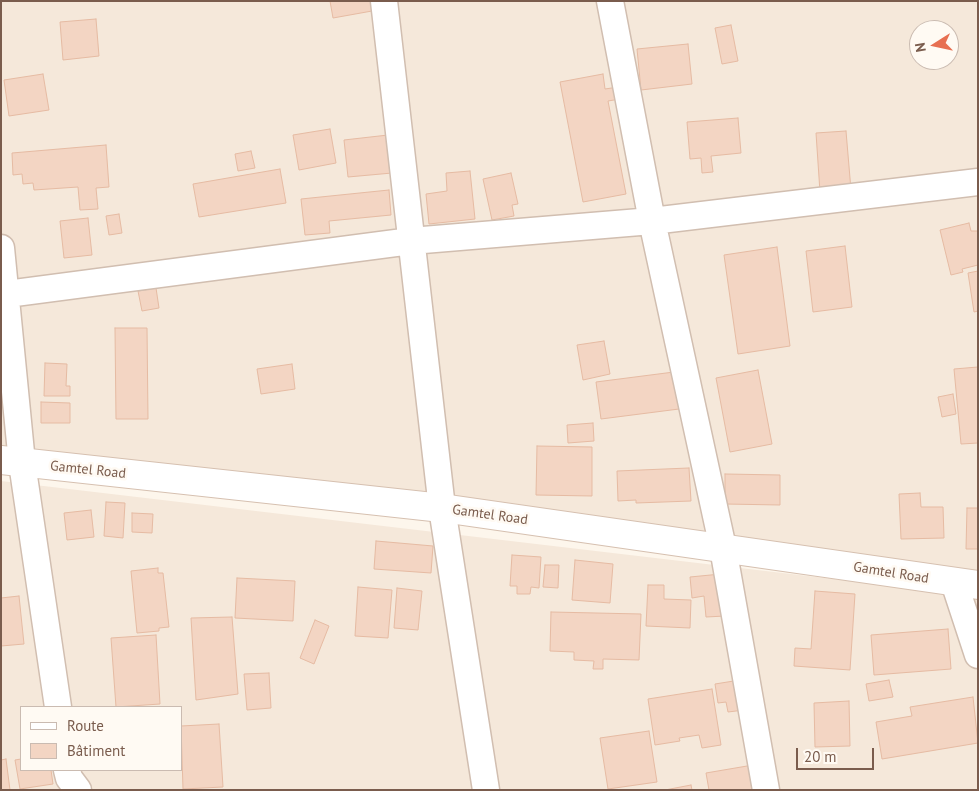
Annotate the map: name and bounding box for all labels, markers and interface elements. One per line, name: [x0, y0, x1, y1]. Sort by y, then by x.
north arrow: [909, 20, 959, 70]
text: N: [911, 41, 930, 54]
street label: Gamtel Road: [49, 458, 127, 482]
street label: Gamtel Road: [451, 501, 529, 529]
street label: Gamtel Road: [852, 559, 930, 587]
legend: [20, 706, 182, 771]
text: Route: [67, 716, 104, 735]
scale bar: [799, 738, 876, 770]
text: Bâtiment: [67, 741, 125, 760]
text: 20 m: [804, 747, 837, 766]

